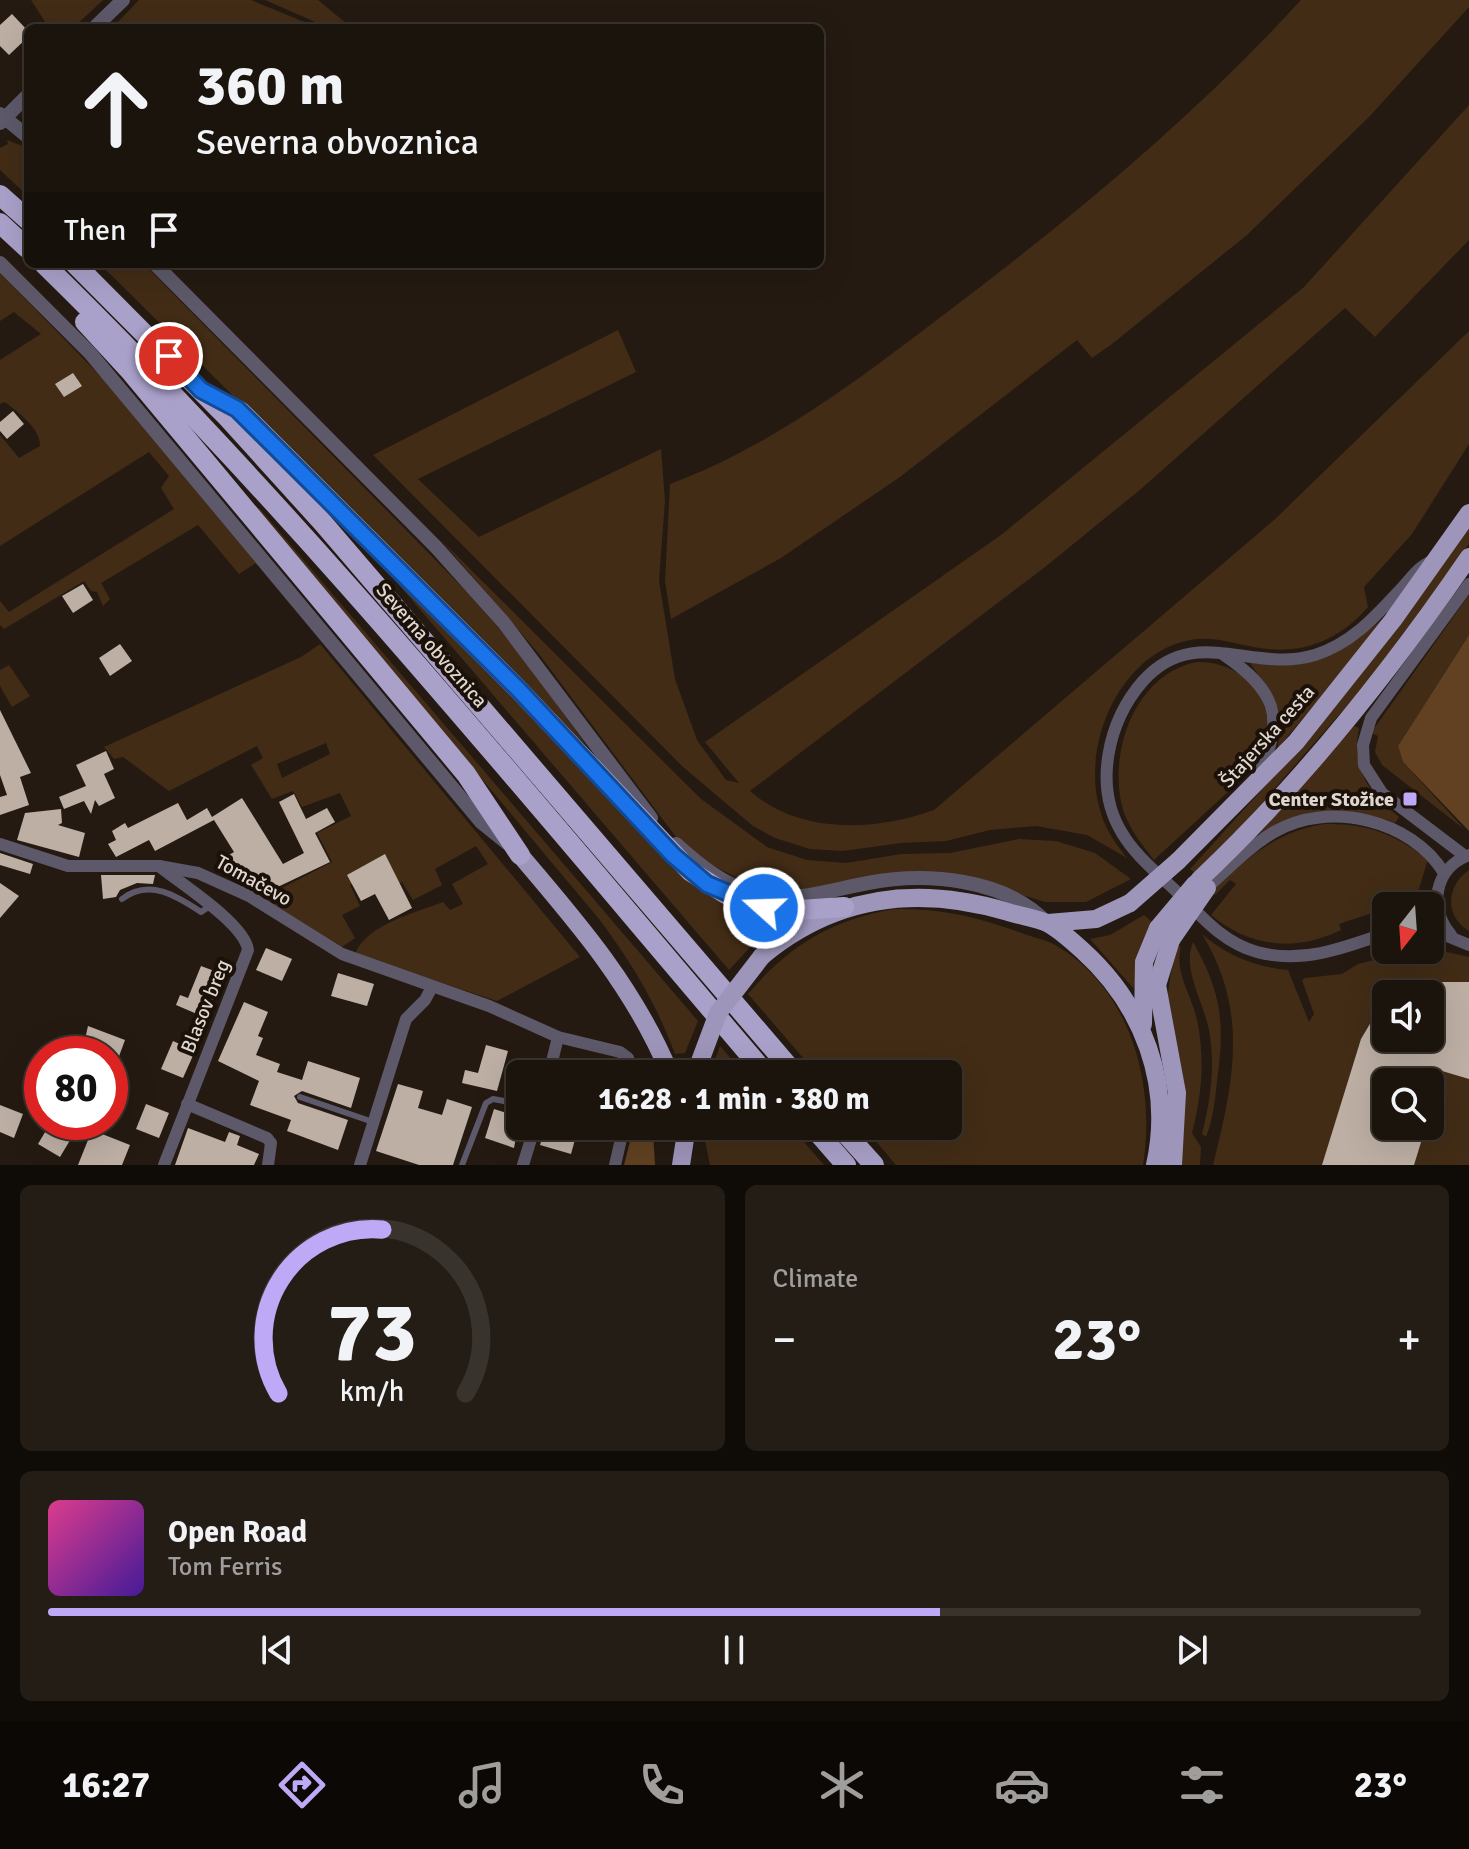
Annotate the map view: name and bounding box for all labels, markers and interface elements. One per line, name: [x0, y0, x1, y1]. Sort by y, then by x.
text: 360 m: [196, 51, 344, 120]
icon: ahead: [64, 56, 168, 160]
text: Severna obvoznica: [196, 120, 479, 165]
icon: arrive: [142, 208, 186, 252]
text: Then: [64, 212, 126, 249]
pin: [135, 322, 203, 390]
icon: arrive: [147, 334, 191, 378]
street label: Severna obvoznica: [371, 578, 493, 713]
street label: Štajerska cesta: [1215, 680, 1320, 793]
place label: Center Stožice: [1268, 787, 1394, 812]
marker: Center Stožice: [1401, 790, 1419, 808]
street label: Tomačevo: [211, 849, 296, 911]
position arrow: [722, 866, 806, 950]
north arrow: [1372, 892, 1444, 964]
map controls: [1372, 892, 1444, 1140]
street label: Blasov breg: [175, 956, 236, 1057]
button: sound: [1372, 980, 1444, 1052]
speed limit sign: 80: [24, 1036, 128, 1140]
button: search: [1372, 1068, 1444, 1140]
text: 16:28 · 1 min · 380 m: [598, 1081, 870, 1118]
text: Climate: [773, 1263, 858, 1295]
text: 73: [327, 1282, 417, 1384]
text: 23°: [1052, 1303, 1141, 1377]
text: −: [773, 1313, 796, 1367]
text: +: [1397, 1313, 1421, 1367]
text: km/h: [340, 1374, 405, 1409]
text: Open Road: [168, 1514, 307, 1551]
text: Tom Ferris: [168, 1551, 282, 1583]
icon: previous: [255, 1628, 299, 1672]
icon: pause: [712, 1628, 756, 1672]
icon: next: [1170, 1628, 1214, 1672]
icon: directions: [274, 1757, 330, 1813]
icon: music: [454, 1757, 510, 1813]
icon: phone: [634, 1757, 690, 1813]
icon: climate: [814, 1757, 870, 1813]
icon: car: [994, 1757, 1050, 1813]
icon: filters: [1174, 1757, 1230, 1813]
text: 16:27: [62, 1763, 150, 1808]
text: 23°: [1354, 1763, 1407, 1808]

